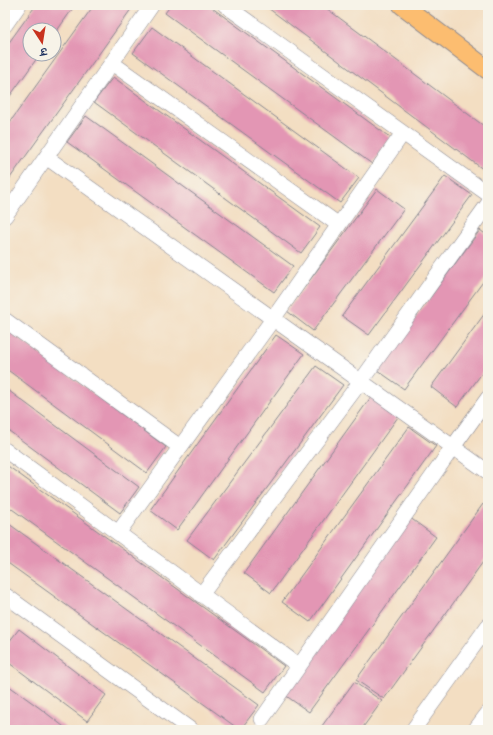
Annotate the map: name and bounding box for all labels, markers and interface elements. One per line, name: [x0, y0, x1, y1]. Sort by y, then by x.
north arrow: [22, 22, 62, 62]
text: उ: [37, 41, 49, 61]

